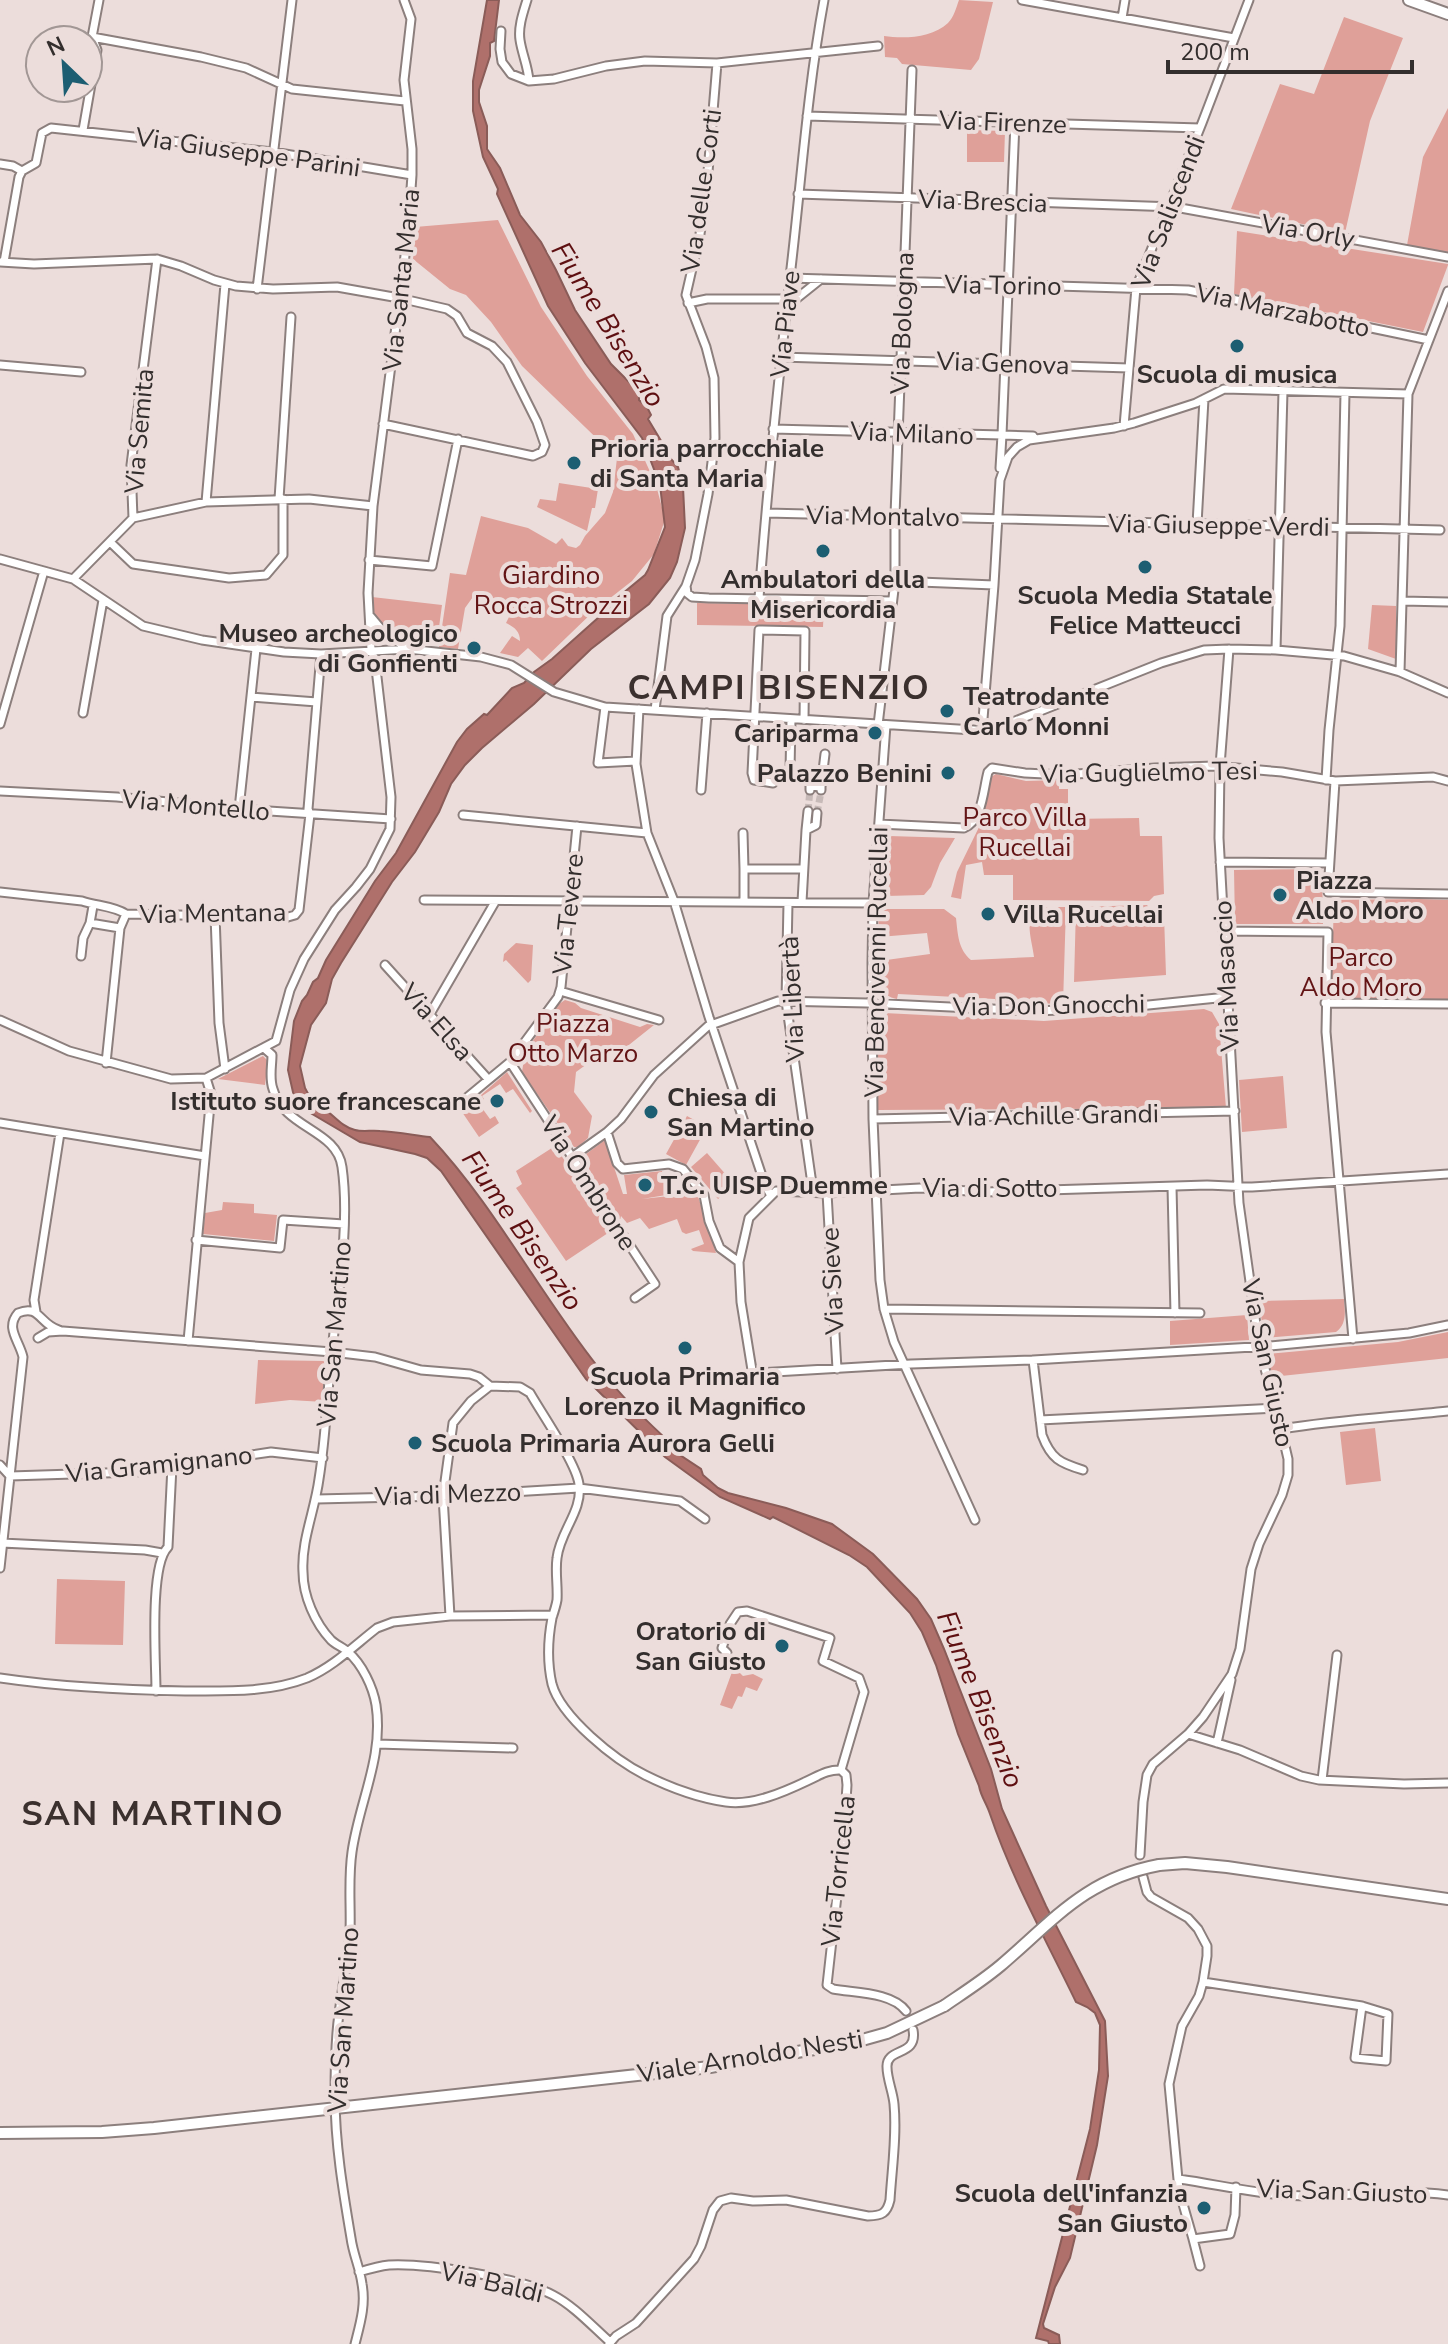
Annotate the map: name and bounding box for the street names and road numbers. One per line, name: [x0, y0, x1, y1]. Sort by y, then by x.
street label: Via Firenze: [937, 103, 1068, 142]
street label: Via delle Corti: [673, 107, 730, 276]
street label: Via Giuseppe Parini: [132, 119, 363, 186]
street label: Via Saliscendi: [1123, 130, 1214, 295]
street label: Via Brescia: [917, 182, 1048, 221]
street label: Via Santa Maria: [374, 187, 428, 374]
street label: Via Orly: [1257, 206, 1358, 257]
street label: Via Bologna: [882, 251, 922, 396]
street label: Via Torino: [943, 267, 1062, 304]
street label: Via Piave: [762, 269, 809, 380]
street label: Via Marzabotto: [1192, 275, 1373, 346]
street label: Via Genova: [935, 344, 1070, 383]
street label: Via Semita: [117, 367, 162, 496]
street label: Via Milano: [849, 414, 974, 453]
street label: Via Montalvo: [805, 498, 960, 535]
street label: Via Giuseppe Verdi: [1107, 506, 1330, 545]
street label: Via Guglielmo Tesi: [1039, 753, 1258, 792]
street label: Via Montello: [120, 782, 271, 829]
street label: Via Bencivenni Rucellai: [857, 826, 896, 1099]
street label: Via Tevere: [545, 852, 592, 977]
street label: Via Mentana: [138, 895, 287, 932]
street label: Via Masaccio: [1205, 900, 1248, 1053]
street label: Via Libertà: [772, 935, 813, 1064]
street label: Via Elsa: [392, 975, 481, 1069]
street label: Via Don Gnocchi: [952, 986, 1145, 1025]
street label: Via Achille Grandi: [948, 1096, 1159, 1135]
street label: Via Ombrone: [531, 1108, 645, 1257]
street label: Via di Sotto: [922, 1171, 1057, 1206]
street label: Via Sieve: [812, 1227, 853, 1336]
street label: Via San Martino: [309, 1240, 360, 1429]
street label: Via San Giusto: [1232, 1275, 1302, 1450]
street label: Via Gramignano: [63, 1437, 254, 1492]
street label: Via di Mezzo: [373, 1474, 522, 1515]
street label: Via Torricella: [813, 1794, 864, 1949]
street label: Via San Martino: [319, 1926, 367, 2115]
street label: Viale Arnoldo Nesti: [634, 2021, 865, 2092]
street label: Via San Giusto: [1255, 2171, 1428, 2212]
street label: Via Baldi: [436, 2253, 547, 2311]

